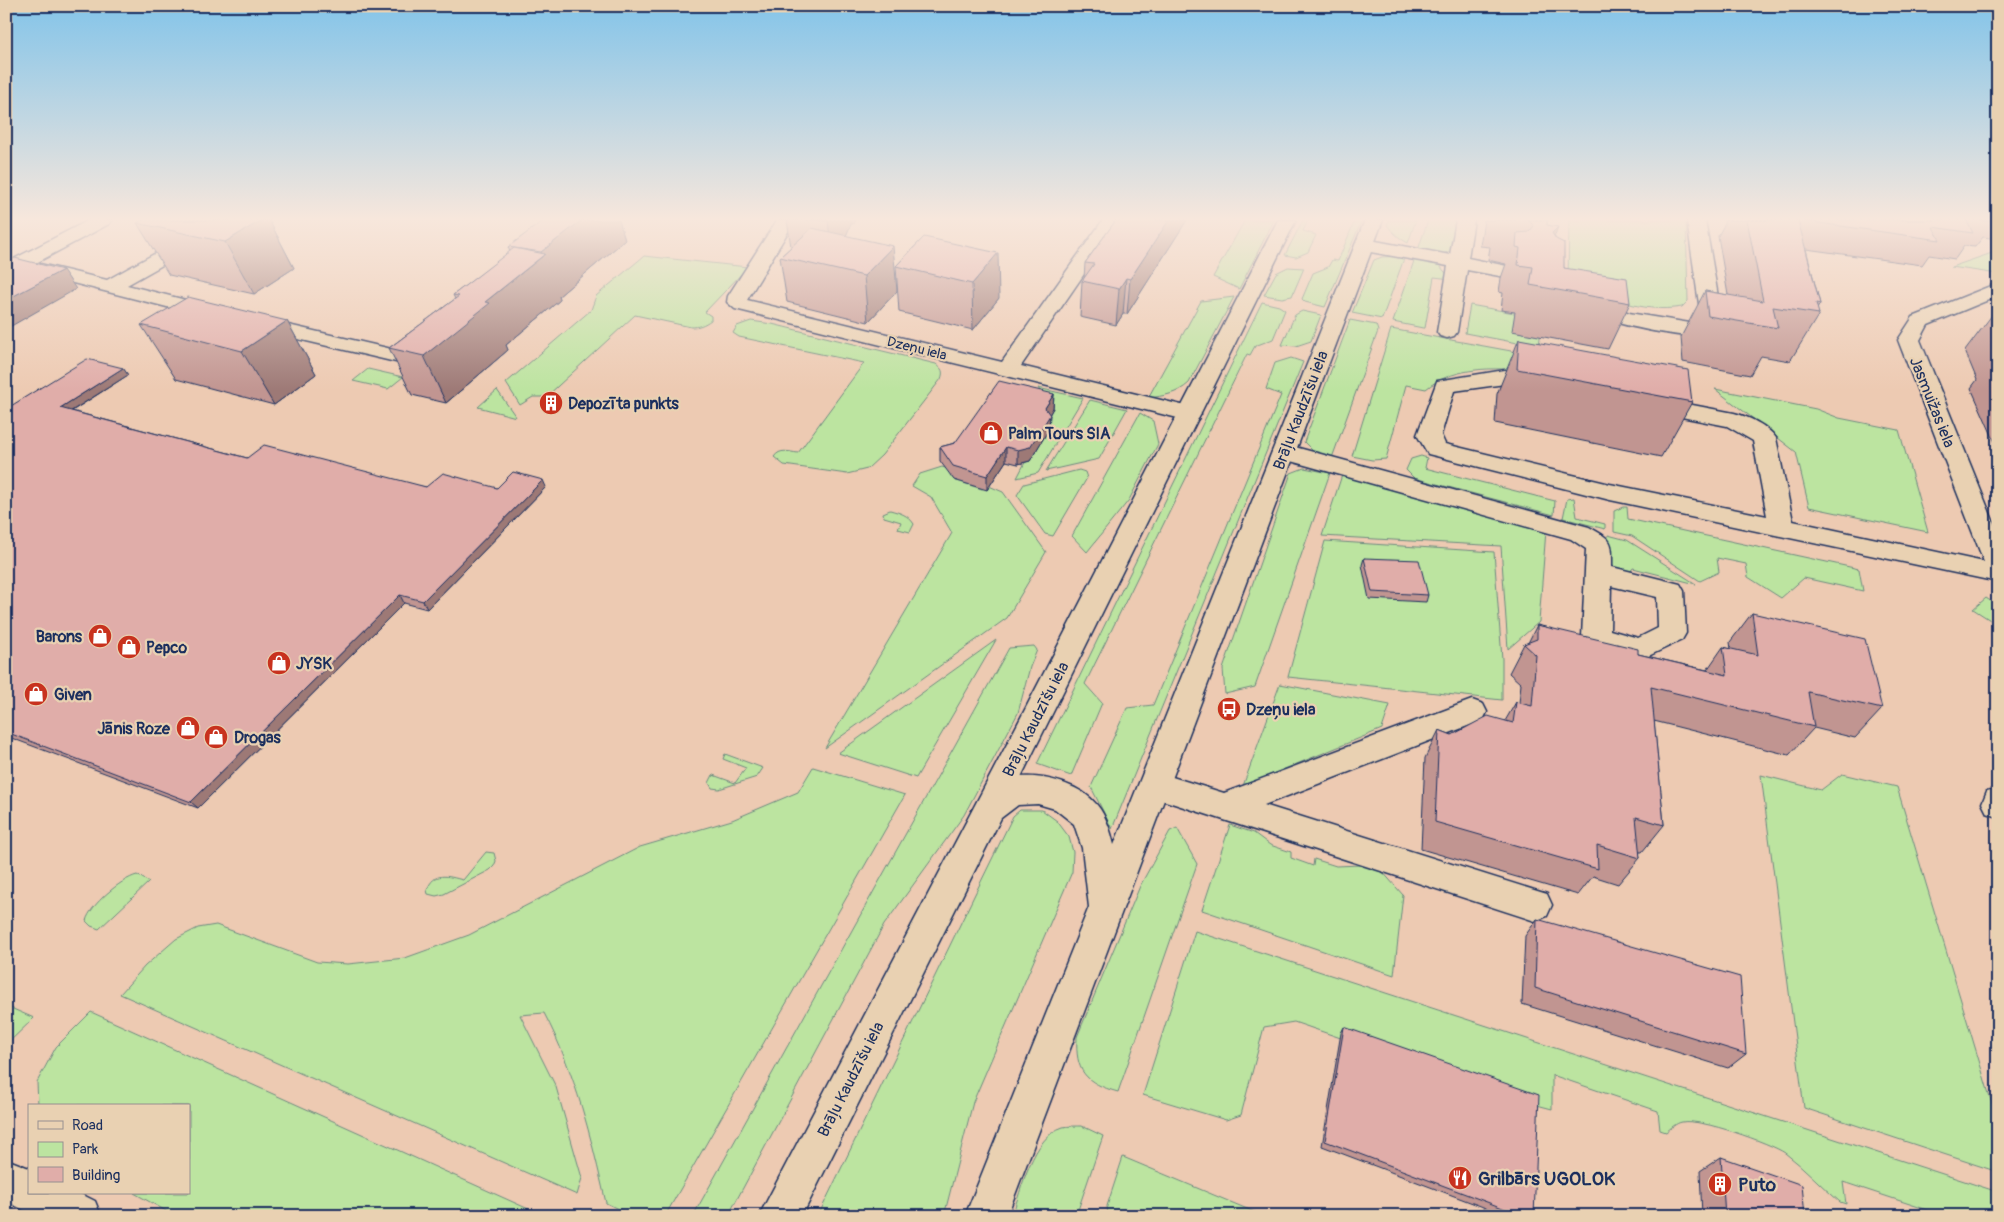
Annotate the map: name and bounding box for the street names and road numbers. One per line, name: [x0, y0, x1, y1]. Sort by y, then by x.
street label: Dzeņu iela: [885, 333, 948, 365]
street label: Brāļu Kaudzīšu iela: [1269, 348, 1333, 473]
street label: Jasmuižas iela: [1905, 354, 1959, 451]
street label: Brāļu Kaudzīšu iela: [998, 659, 1073, 780]
street label: Brāļu Kaudzīšu iela: [813, 1019, 888, 1140]

